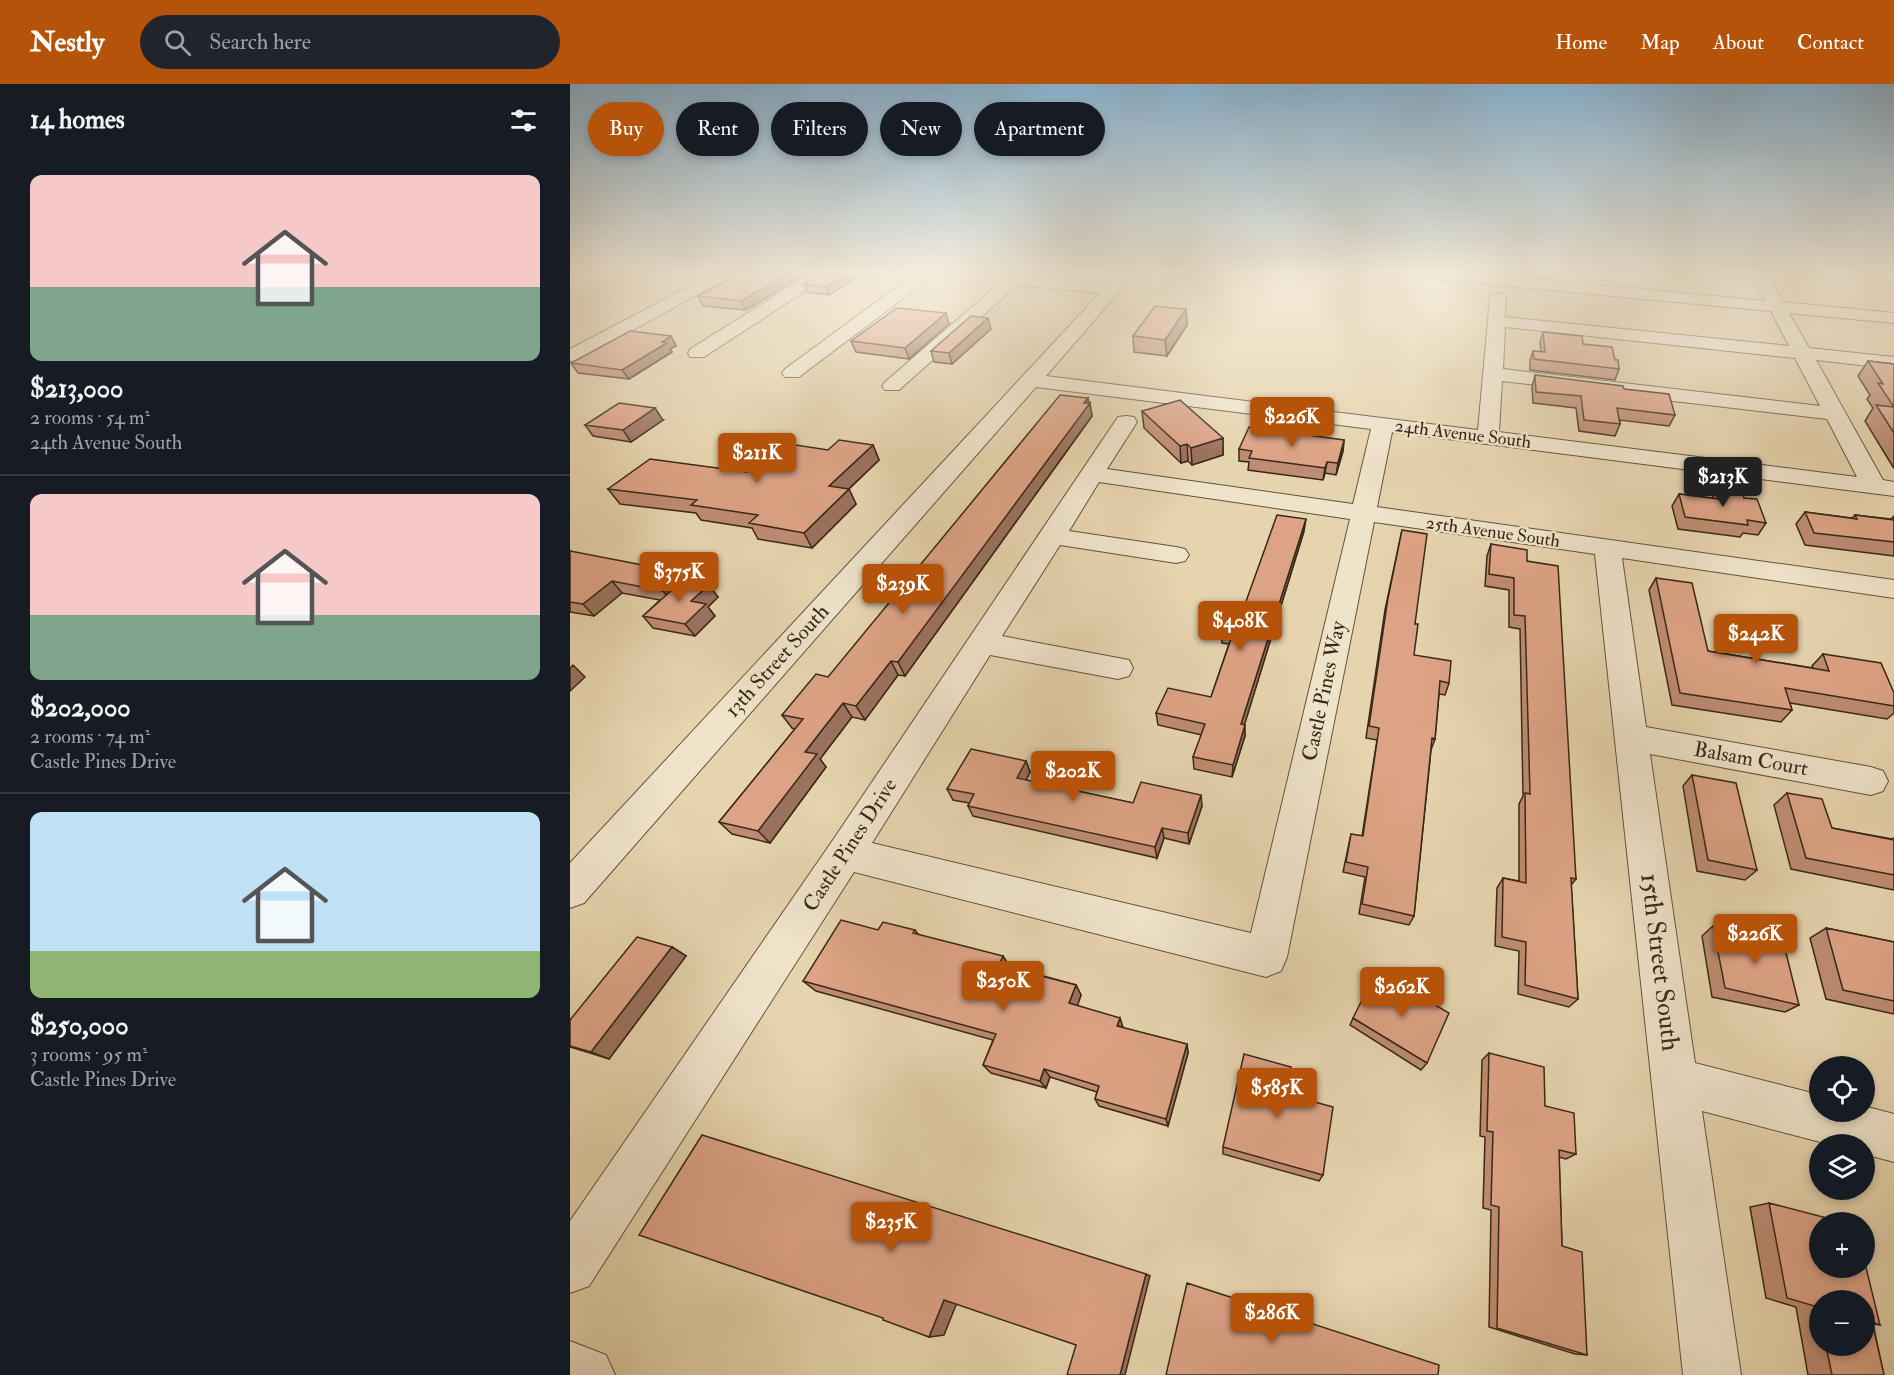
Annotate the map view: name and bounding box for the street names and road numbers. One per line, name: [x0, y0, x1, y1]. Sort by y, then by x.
street label: 24th Avenue South: [1394, 414, 1533, 454]
street label: 25th Avenue South: [1424, 511, 1562, 553]
street label: 13th Street South: [719, 599, 835, 723]
street label: Castle Pines Way: [1296, 618, 1352, 764]
street label: Balsam Court: [1692, 736, 1810, 782]
street label: Castle Pines Drive: [797, 773, 903, 917]
street label: 15th Street South: [1633, 871, 1687, 1053]

